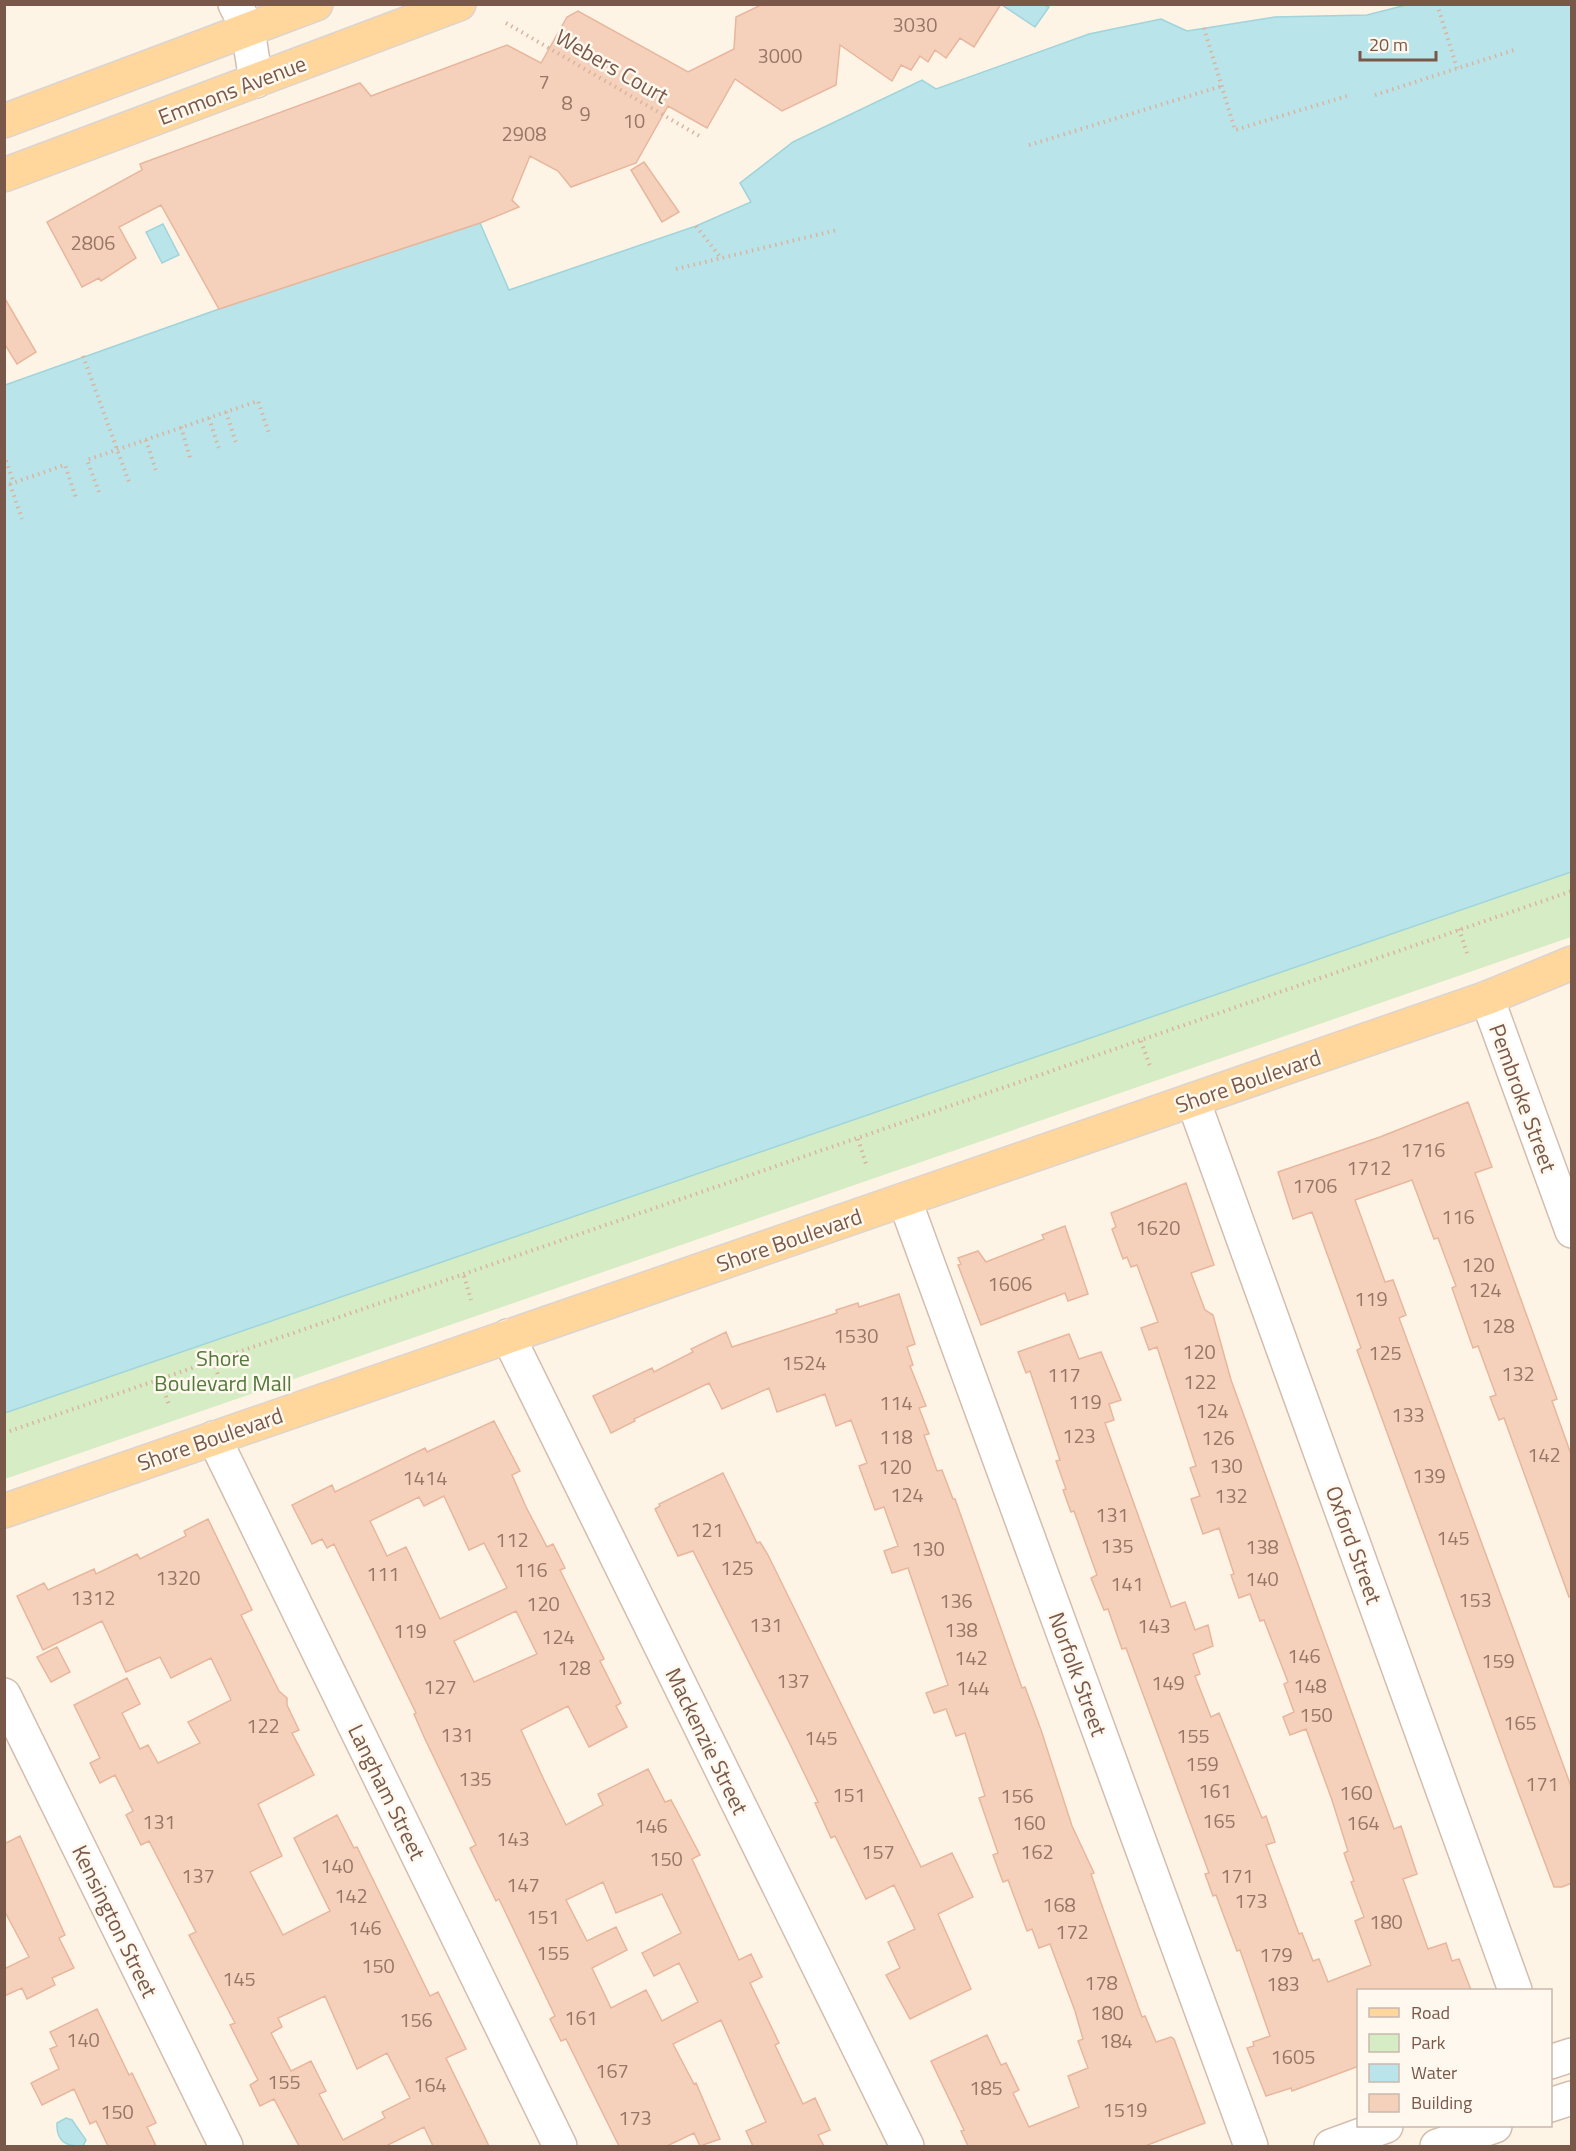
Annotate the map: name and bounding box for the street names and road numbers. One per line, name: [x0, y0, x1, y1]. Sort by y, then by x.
street label: Webers Court: [549, 20, 675, 112]
street label: Emmons Avenue: [153, 46, 311, 134]
street label: Pembroke Street: [1480, 1019, 1566, 1177]
street label: Shore Boulevard: [1171, 1040, 1325, 1122]
street label: Shore Boulevard: [712, 1199, 866, 1281]
street label: Shore Boulevard: [133, 1398, 287, 1480]
street label: Oxford Street: [1317, 1481, 1391, 1609]
street label: Norfolk Street: [1040, 1607, 1116, 1741]
street label: Mackenzie Street: [657, 1662, 757, 1820]
street label: Langham Street: [339, 1718, 435, 1866]
street label: Kensington Street: [63, 1839, 167, 2003]

